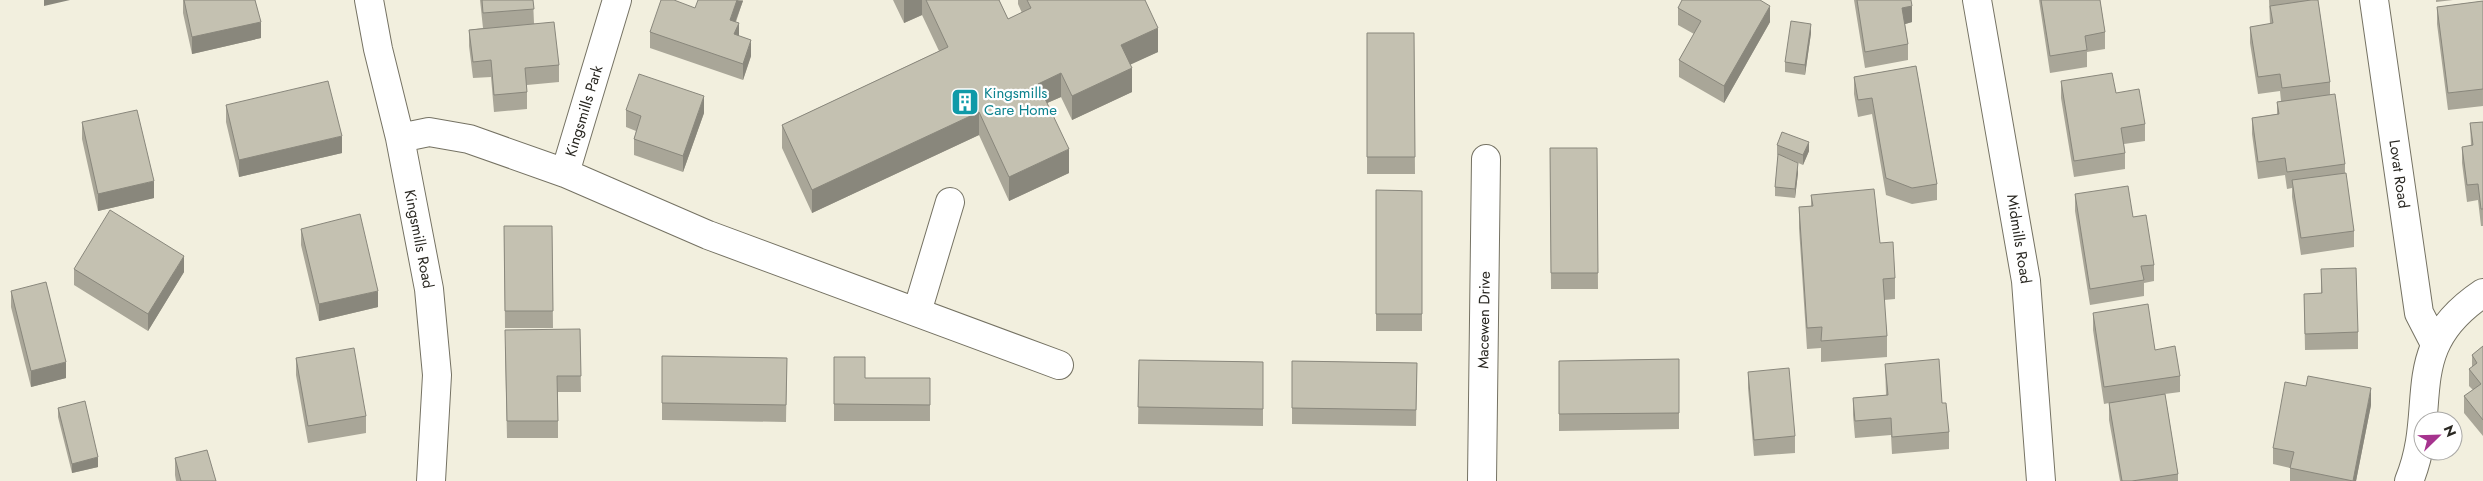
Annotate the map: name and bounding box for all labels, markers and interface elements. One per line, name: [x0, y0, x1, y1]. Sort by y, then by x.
street label: Kingsmills Park: [560, 62, 608, 159]
place label: Kingsmills Care Home: [984, 82, 1057, 121]
building icon: Kingsmills Care Home: [950, 87, 980, 117]
street label: Lovat Road: [2383, 138, 2415, 210]
street label: Kingsmills Road: [399, 188, 439, 290]
street label: Midmills Road: [2001, 193, 2037, 285]
street label: Macewen Drive: [1472, 271, 1496, 369]
north arrow: [2413, 411, 2463, 461]
text: N: [2439, 422, 2461, 440]

